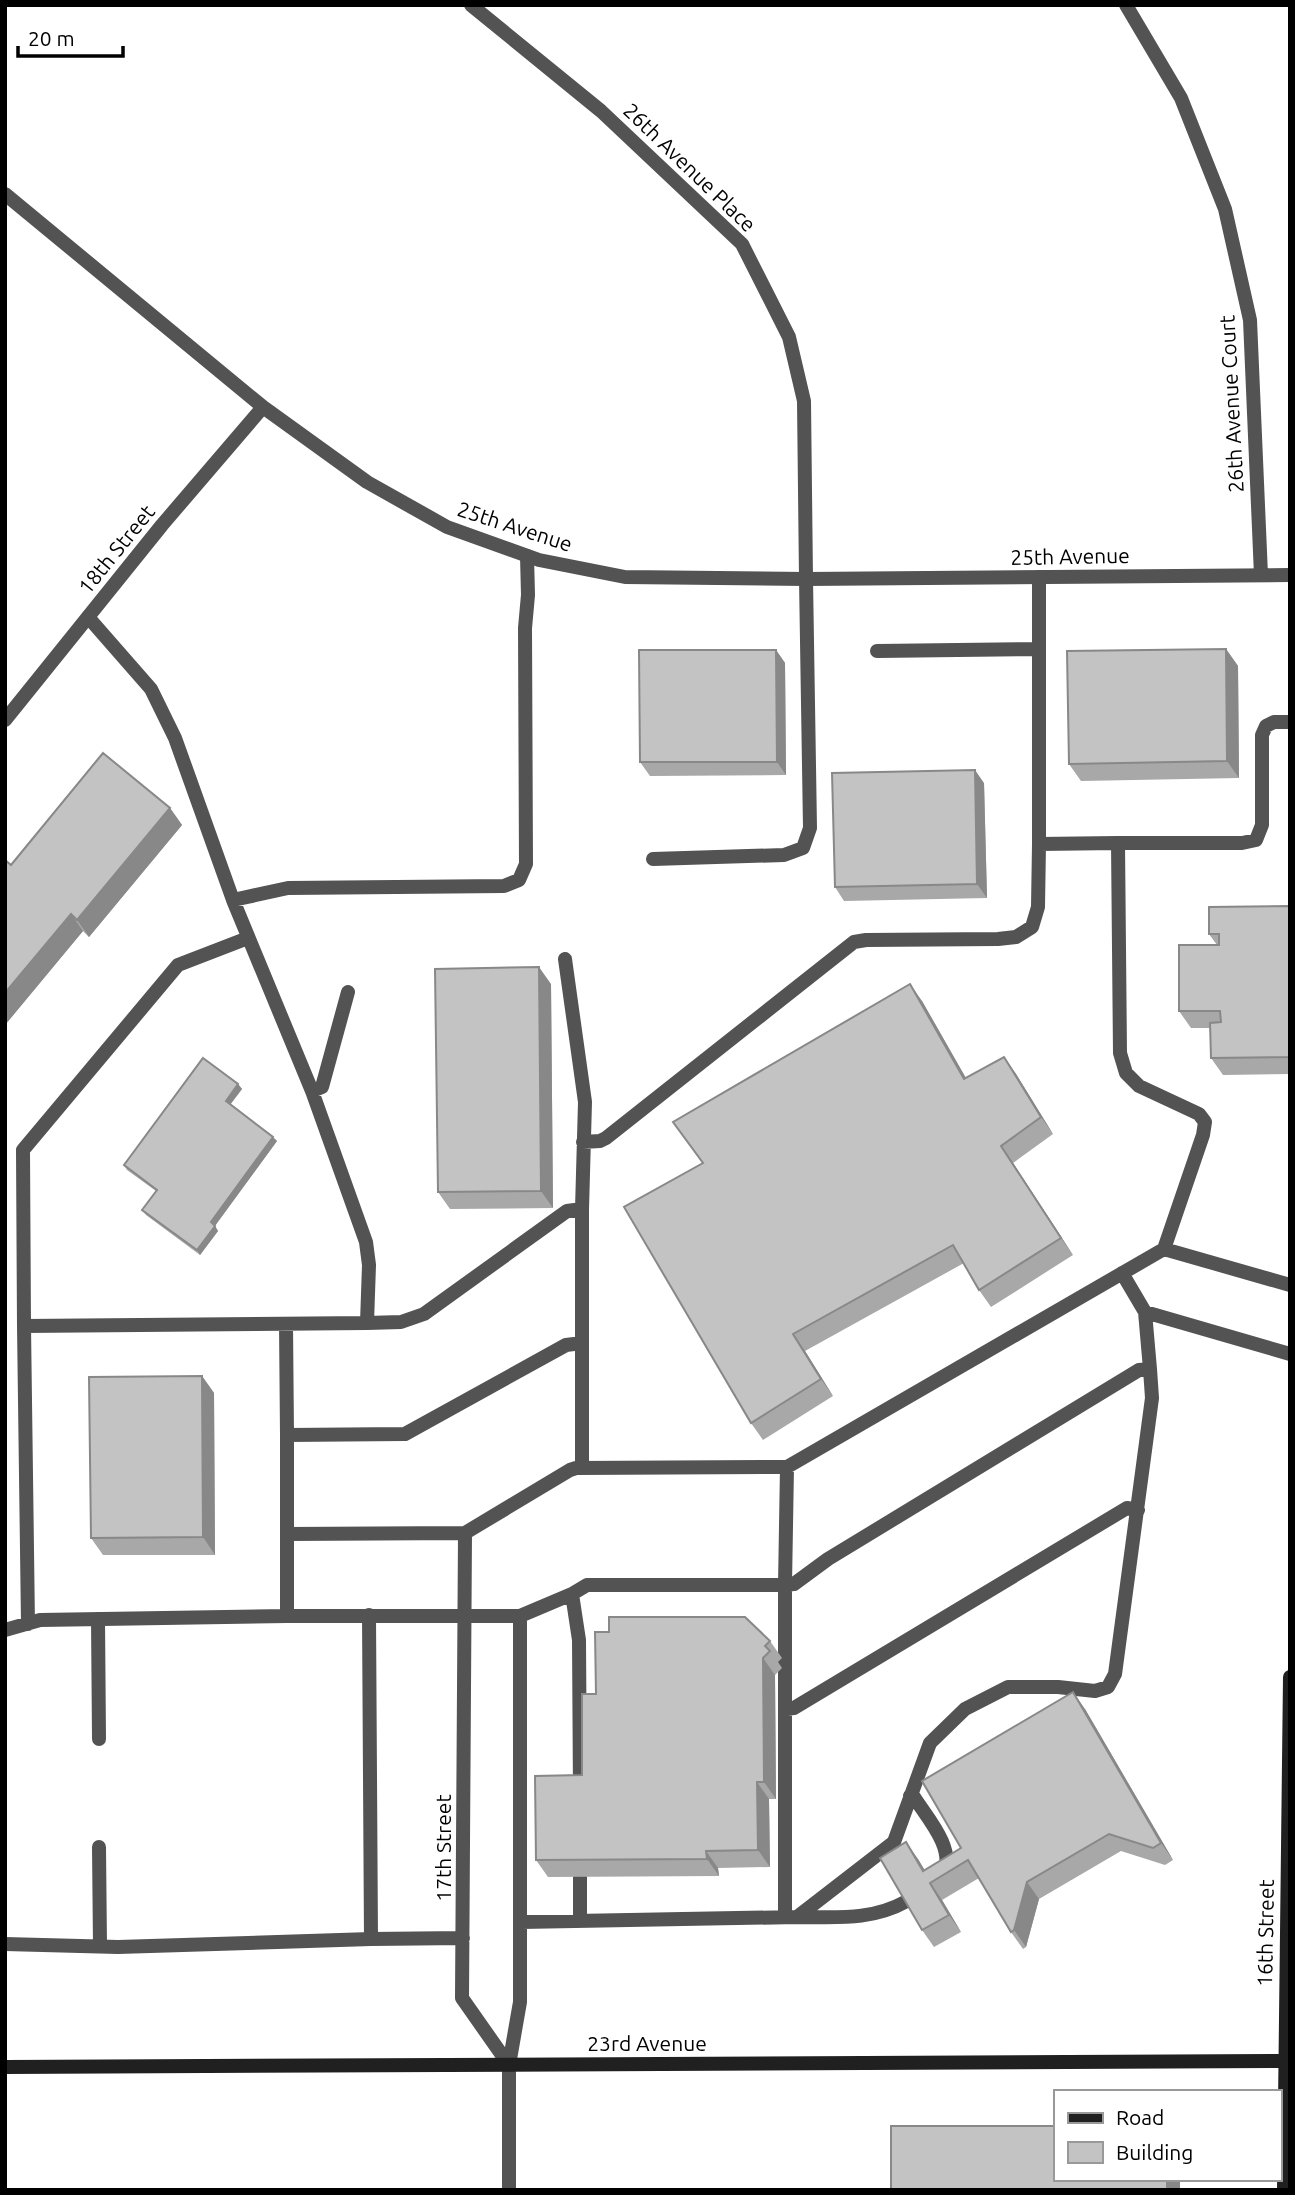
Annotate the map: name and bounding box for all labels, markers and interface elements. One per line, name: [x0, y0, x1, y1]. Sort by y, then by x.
scale bar: [18, 14, 122, 58]
text: 20 m: [28, 26, 75, 50]
street label: 26th Avenue Place: [619, 98, 761, 236]
street label: 26th Avenue Court: [1214, 315, 1248, 493]
street label: 25th Avenue: [454, 496, 576, 556]
street label: 18th Street: [73, 500, 159, 598]
street label: 25th Avenue: [1010, 543, 1130, 569]
street label: 17th Street: [431, 1794, 455, 1902]
street label: 16th Street: [1252, 1879, 1278, 1987]
street label: 23rd Avenue: [587, 2031, 707, 2055]
legend: [1054, 2090, 1281, 2181]
text: Road: [1116, 2105, 1164, 2129]
text: Building: [1116, 2140, 1193, 2164]

